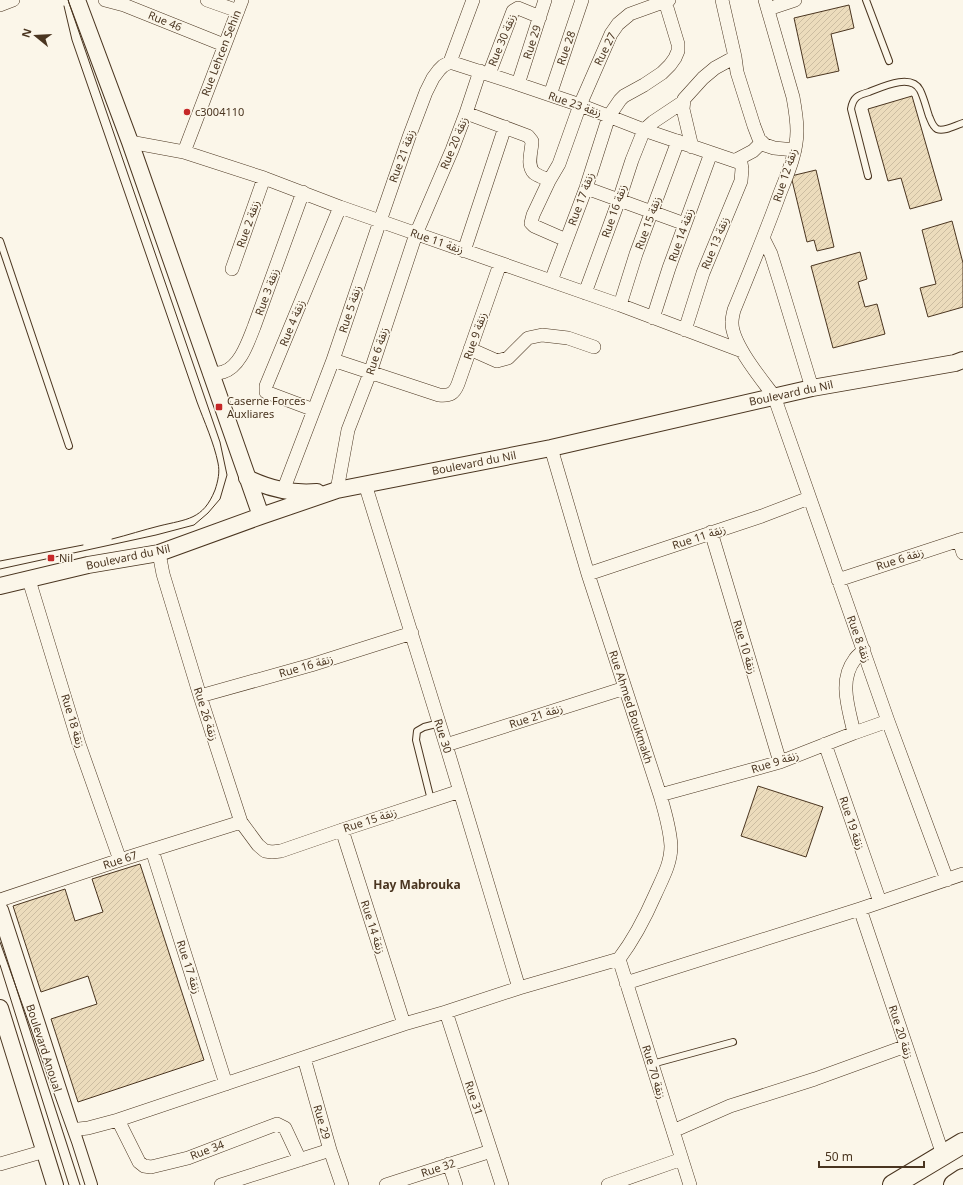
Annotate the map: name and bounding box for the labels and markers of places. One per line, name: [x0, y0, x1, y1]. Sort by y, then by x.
place label: c3004110: [195, 104, 244, 119]
marker: c3004110: [182, 107, 192, 117]
place label: Caserne Forces Auxliares: [227, 393, 305, 421]
marker: Caserne Forces Auxliares: [214, 402, 224, 412]
place label: Nil: [59, 550, 73, 565]
marker: Nil: [46, 553, 56, 563]

